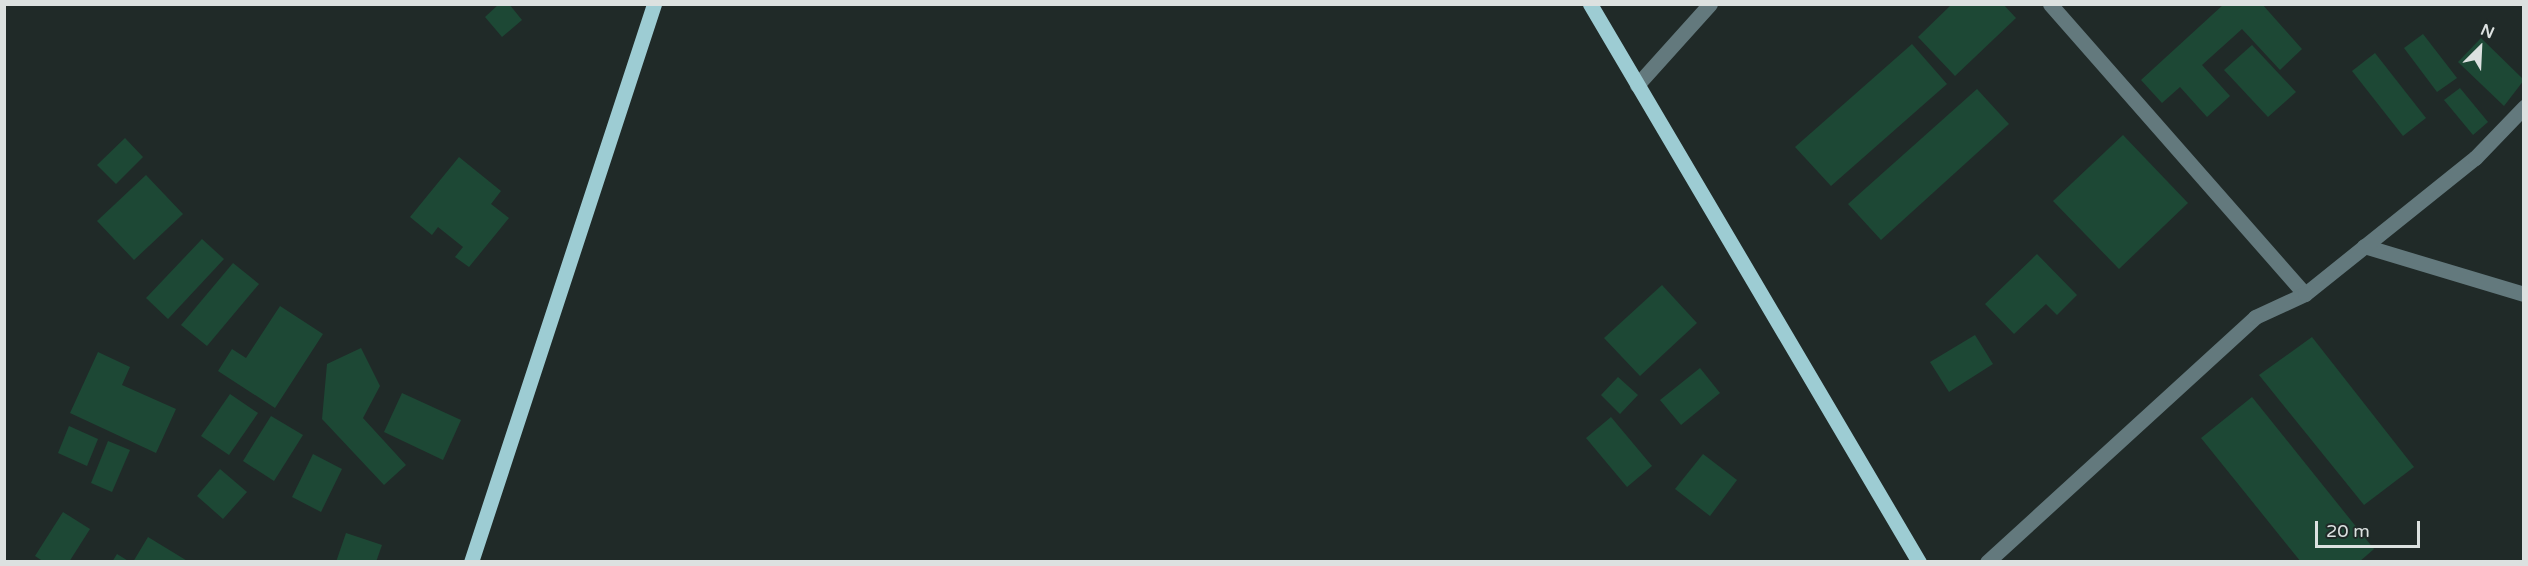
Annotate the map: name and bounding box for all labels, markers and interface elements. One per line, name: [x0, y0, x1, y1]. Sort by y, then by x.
north arrow: [2450, 18, 2510, 78]
text: N: [2477, 20, 2497, 43]
scale bar: [2318, 509, 2423, 547]
text: 20 m: [2326, 520, 2370, 542]

